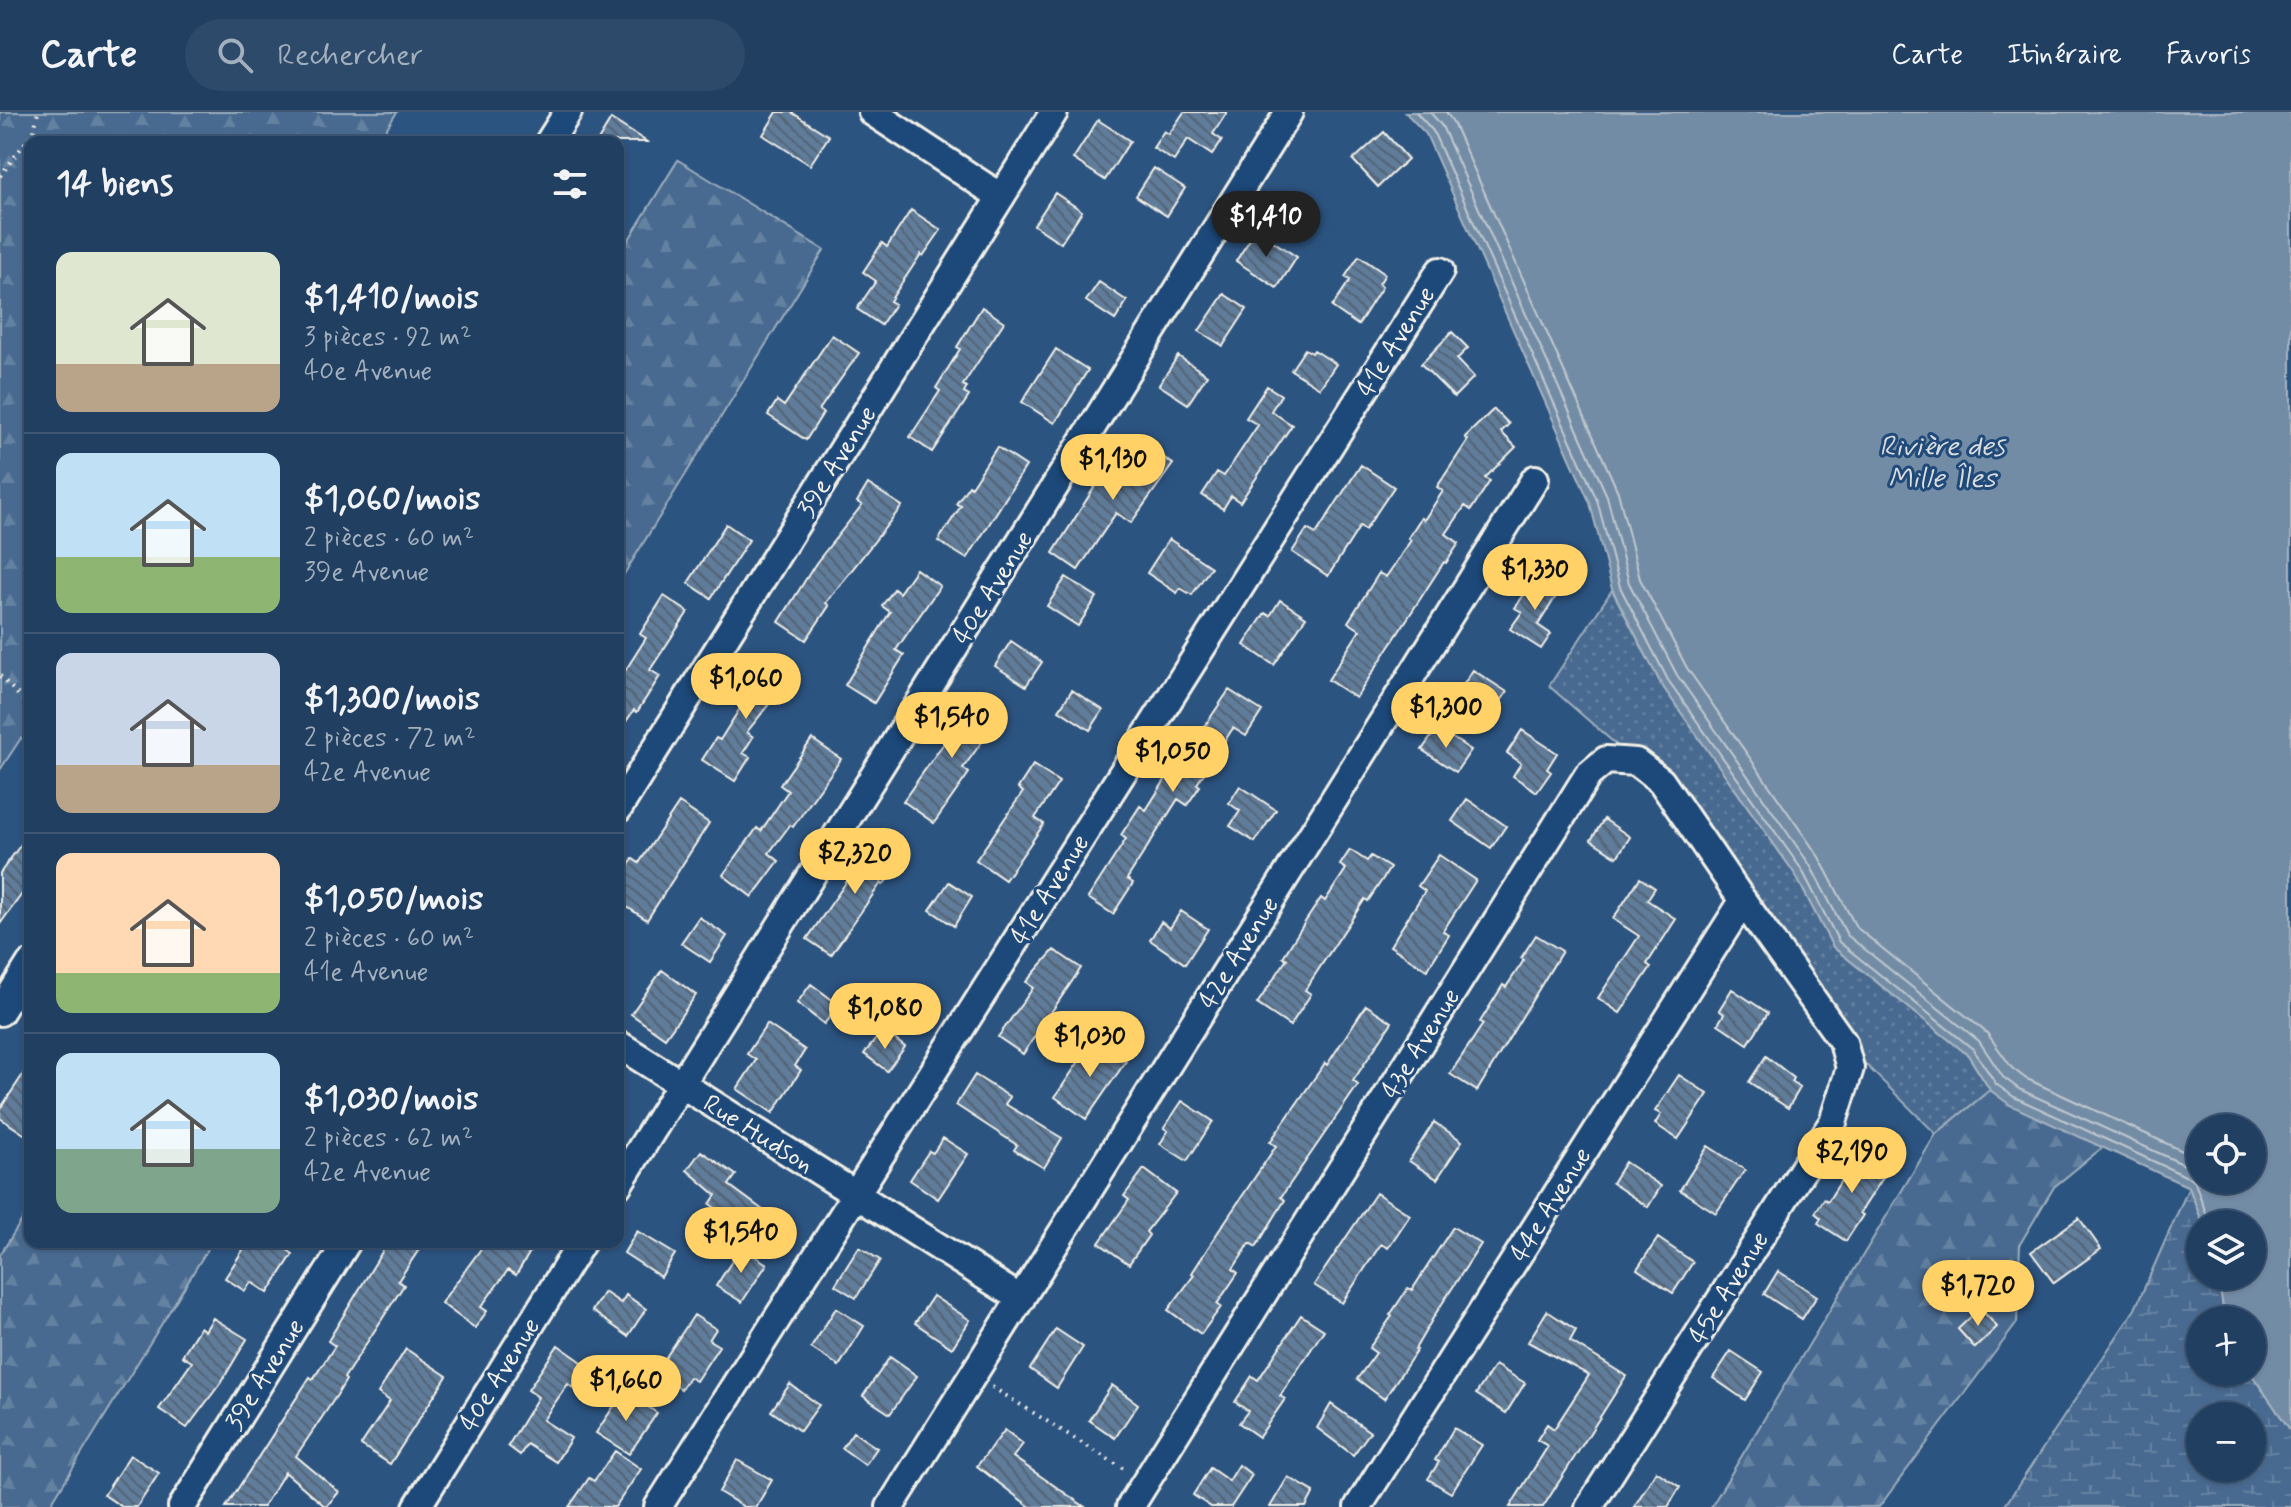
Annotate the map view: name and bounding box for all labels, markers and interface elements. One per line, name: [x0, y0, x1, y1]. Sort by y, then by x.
search box: [185, 19, 745, 91]
text: Carte: [40, 31, 137, 80]
icon: search: [213, 33, 257, 77]
text: Rechercher: [277, 36, 423, 75]
text: Carte: [1891, 37, 1963, 74]
text: Itinéraire: [2007, 37, 2122, 74]
text: Favoris: [2166, 37, 2251, 74]
text: 14 biens: [56, 162, 173, 207]
icon: filters: [548, 162, 592, 206]
pin: $1,410: [1201, 191, 1331, 259]
text: $1,410: [1230, 200, 1302, 234]
text: $1,410/mois: [304, 276, 479, 321]
street label: 41e Avenue: [1349, 280, 1444, 404]
icon: home: [120, 284, 216, 380]
text: 3 pièces · 92 m²: [304, 321, 471, 355]
text: 40e Avenue: [304, 355, 432, 389]
street label: 39e Avenue: [790, 400, 885, 524]
water label: Rivière des Mille Îles: [1879, 429, 2007, 498]
pin: $1,130: [1048, 434, 1178, 502]
text: $1,130: [1079, 443, 1147, 477]
text: $1,060/mois: [304, 477, 481, 522]
icon: home: [120, 485, 216, 581]
text: 2 pièces · 60 m²: [304, 522, 474, 556]
street label: 40e Avenue: [945, 525, 1042, 651]
pin: $1,330: [1470, 544, 1600, 612]
text: $1,330: [1501, 553, 1569, 587]
text: 39e Avenue: [304, 556, 429, 590]
pin: $1,060: [681, 653, 811, 721]
text: $1,060: [709, 662, 783, 696]
text: $1,300/mois: [304, 677, 480, 722]
pin: $1,300: [1381, 682, 1511, 750]
icon: home: [120, 685, 216, 781]
text: $1,300: [1409, 691, 1483, 725]
pin: $1,540: [887, 692, 1017, 760]
text: $1,540: [914, 701, 990, 735]
text: 2 pièces · 72 m²: [304, 722, 475, 756]
pin: $1,050: [1108, 726, 1238, 794]
text: $1,050: [1135, 735, 1211, 769]
text: 42e Avenue: [304, 756, 431, 790]
pin: $2,320: [790, 828, 920, 896]
street label: 41e Avenue: [1003, 828, 1098, 952]
text: $2,320: [818, 837, 892, 871]
text: $1,050/mois: [304, 877, 483, 922]
icon: home: [120, 885, 216, 981]
street label: 42e Avenue: [1192, 890, 1288, 1016]
text: 2 pièces · 60 m²: [304, 922, 474, 956]
text: 41e Avenue: [304, 956, 428, 990]
street label: 43e Avenue: [1374, 982, 1469, 1106]
pin: $1,080: [820, 983, 950, 1051]
text: $1,080: [847, 992, 923, 1026]
pin: $1,030: [1025, 1011, 1155, 1079]
text: $1,030: [1054, 1020, 1126, 1054]
text: $1,030/mois: [304, 1077, 478, 1122]
icon: home: [120, 1085, 216, 1181]
street label: Rue Hudson: [696, 1087, 820, 1182]
map controls: [2186, 1114, 2266, 1482]
button: locate: [2186, 1114, 2266, 1194]
text: 2 pièces · 62 m²: [304, 1122, 473, 1156]
pin: $2,190: [1787, 1127, 1917, 1195]
text: $2,190: [1815, 1136, 1889, 1170]
street label: 44e Avenue: [1503, 1141, 1600, 1269]
text: 42e Avenue: [304, 1156, 431, 1190]
pin: $1,540: [676, 1207, 806, 1275]
button: layers: [2186, 1210, 2266, 1290]
text: $1,540: [703, 1216, 779, 1250]
street label: 45e Avenue: [1682, 1225, 1778, 1351]
pin: $1,720: [1913, 1260, 2043, 1328]
text: $1,720: [1940, 1269, 2016, 1303]
button: +: [2186, 1306, 2266, 1386]
street label: 40e Avenue: [452, 1312, 549, 1438]
street label: 39e Avenue: [218, 1313, 313, 1437]
pin: $1,660: [561, 1355, 691, 1423]
text: $1,660: [589, 1364, 663, 1398]
button: −: [2186, 1402, 2266, 1482]

